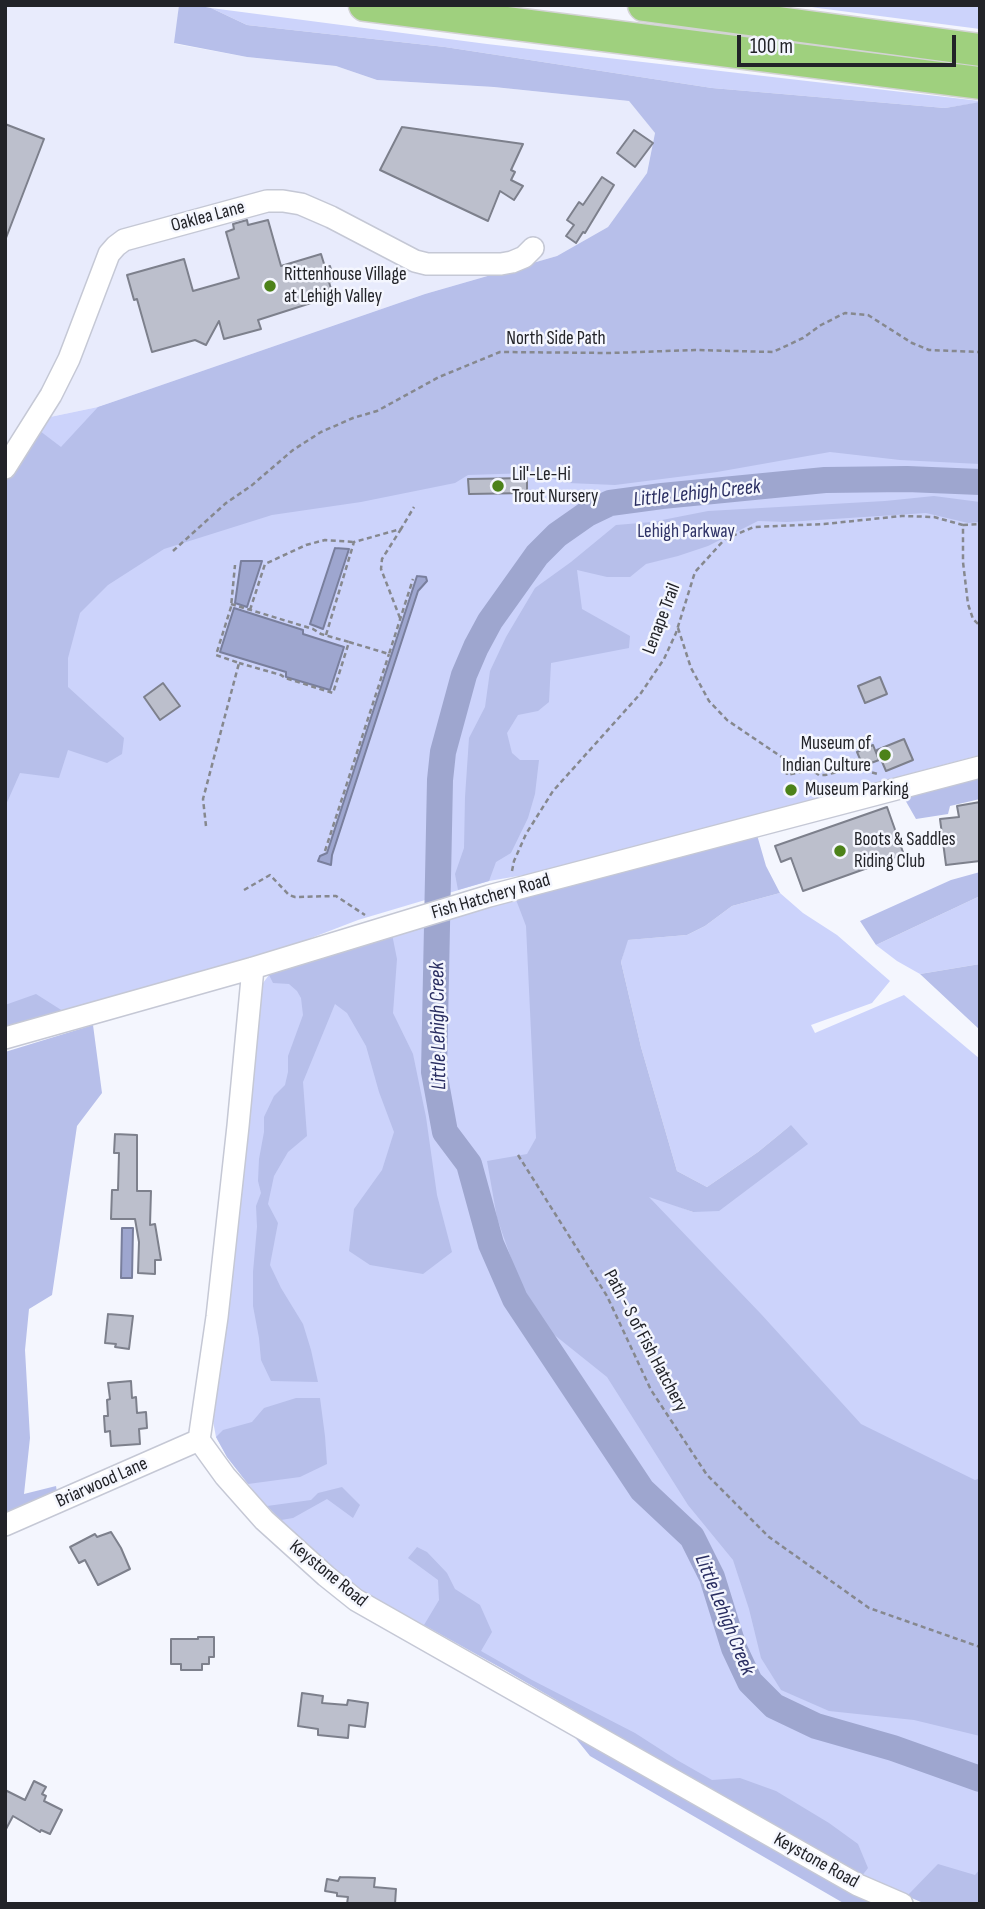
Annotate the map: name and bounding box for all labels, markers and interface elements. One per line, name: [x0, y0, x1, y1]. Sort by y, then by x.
scale bar: [740, 21, 959, 65]
text: 100 m: [750, 34, 793, 59]
street label: Oaklea Lane: [169, 196, 247, 238]
place label: Rittenhouse Village at Lehigh Valley: [284, 264, 407, 308]
marker: Rittenhouse Village at Lehigh Valley: [262, 278, 278, 294]
street label: North Side Path: [506, 328, 606, 350]
place label: Lil'-Le-Hi Trout Nursery: [512, 464, 598, 508]
water label: Little Lehigh Creek: [632, 475, 762, 513]
marker: Lil'-Le-Hi Trout Nursery: [490, 478, 506, 494]
park label: Lehigh Parkway: [637, 521, 735, 543]
street label: Lenape Trail: [638, 580, 686, 658]
place label: Museum of Indian Culture: [782, 733, 871, 777]
marker: Museum of Indian Culture: [877, 747, 893, 763]
place label: Museum Parking: [805, 779, 909, 801]
marker: Museum Parking: [783, 782, 799, 798]
place label: Boots & Saddles Riding Club: [854, 829, 956, 873]
marker: Boots & Saddles Riding Club: [832, 843, 848, 859]
street label: Fish Hatchery Road: [429, 869, 553, 925]
water label: Little Lehigh Creek: [425, 962, 453, 1090]
street label: Path - S of Fish Hatchery: [598, 1266, 692, 1416]
street label: Briarwood Lane: [53, 1453, 151, 1513]
street label: Keystone Road: [284, 1536, 372, 1612]
water label: Little Lehigh Creek: [688, 1551, 760, 1679]
street label: Keystone Road: [769, 1828, 863, 1894]

